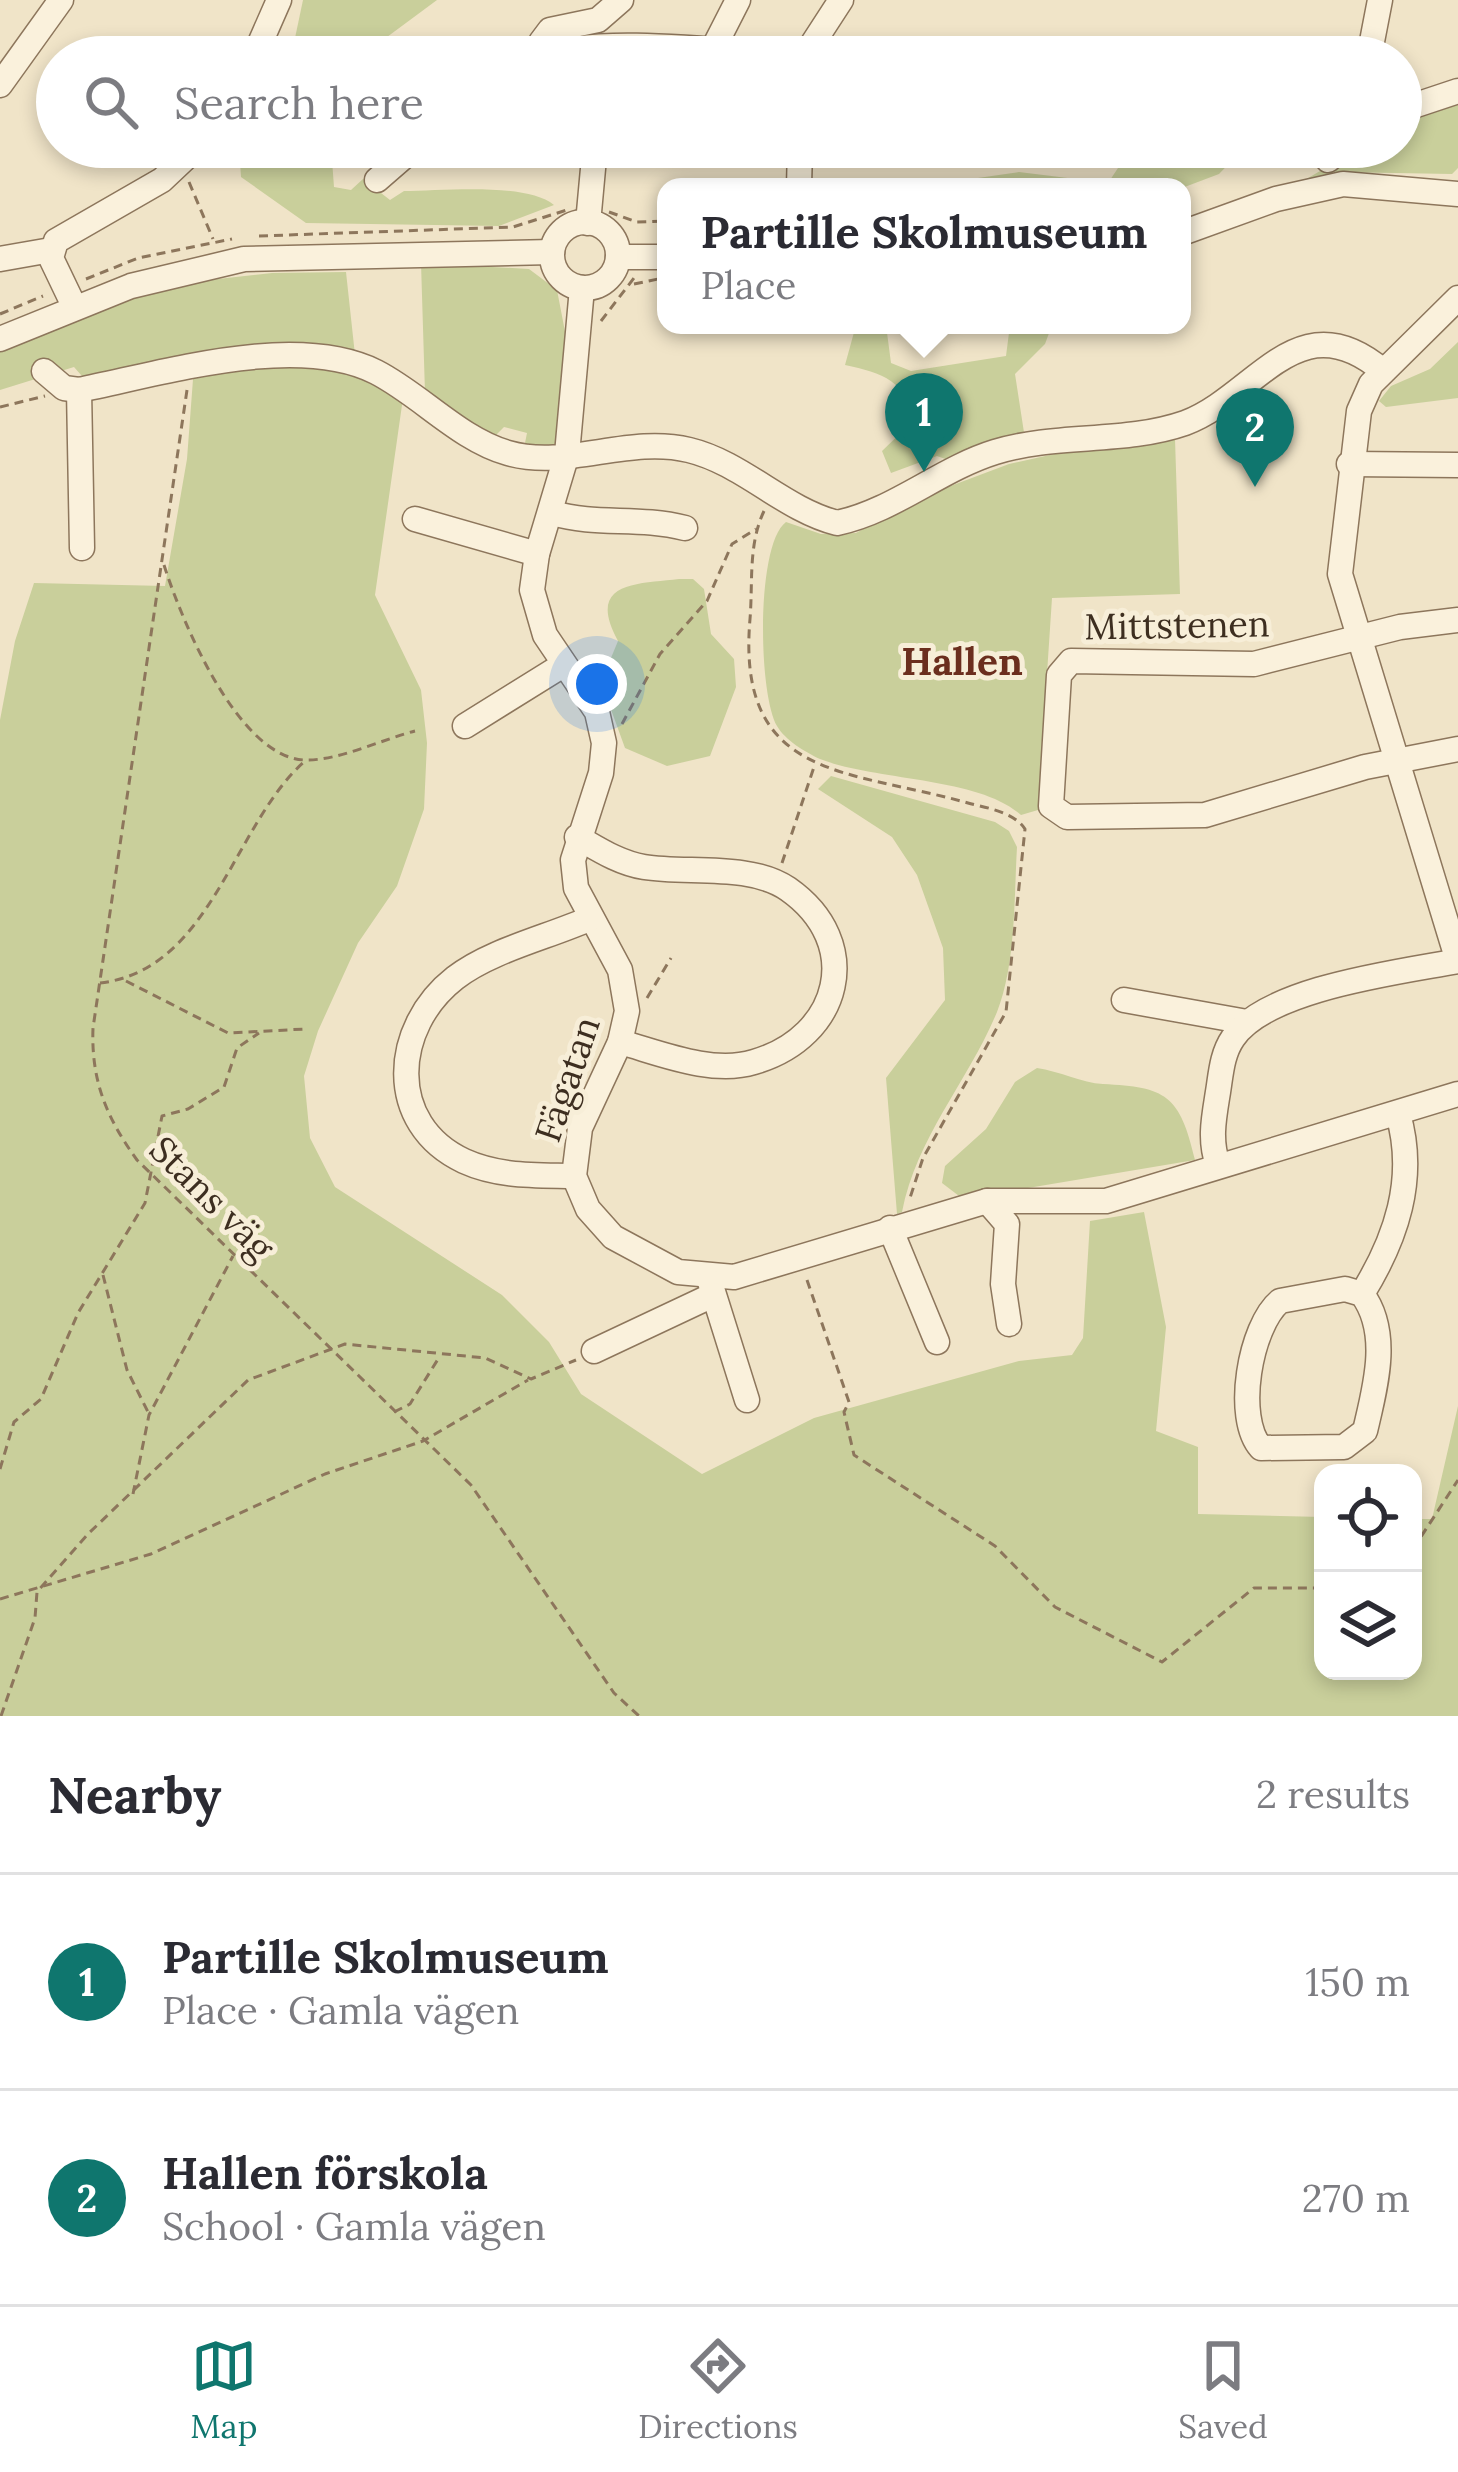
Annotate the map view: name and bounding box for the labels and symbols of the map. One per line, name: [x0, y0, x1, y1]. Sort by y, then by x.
pin: 1: [885, 373, 963, 472]
pin: 2: [1216, 388, 1294, 487]
street label: Mittstenen: [1084, 600, 1270, 650]
district label: Hallen: [901, 636, 1023, 686]
your location: [567, 654, 627, 714]
street label: Fägatan: [524, 1010, 610, 1148]
street label: Stans väg: [140, 1126, 285, 1271]

